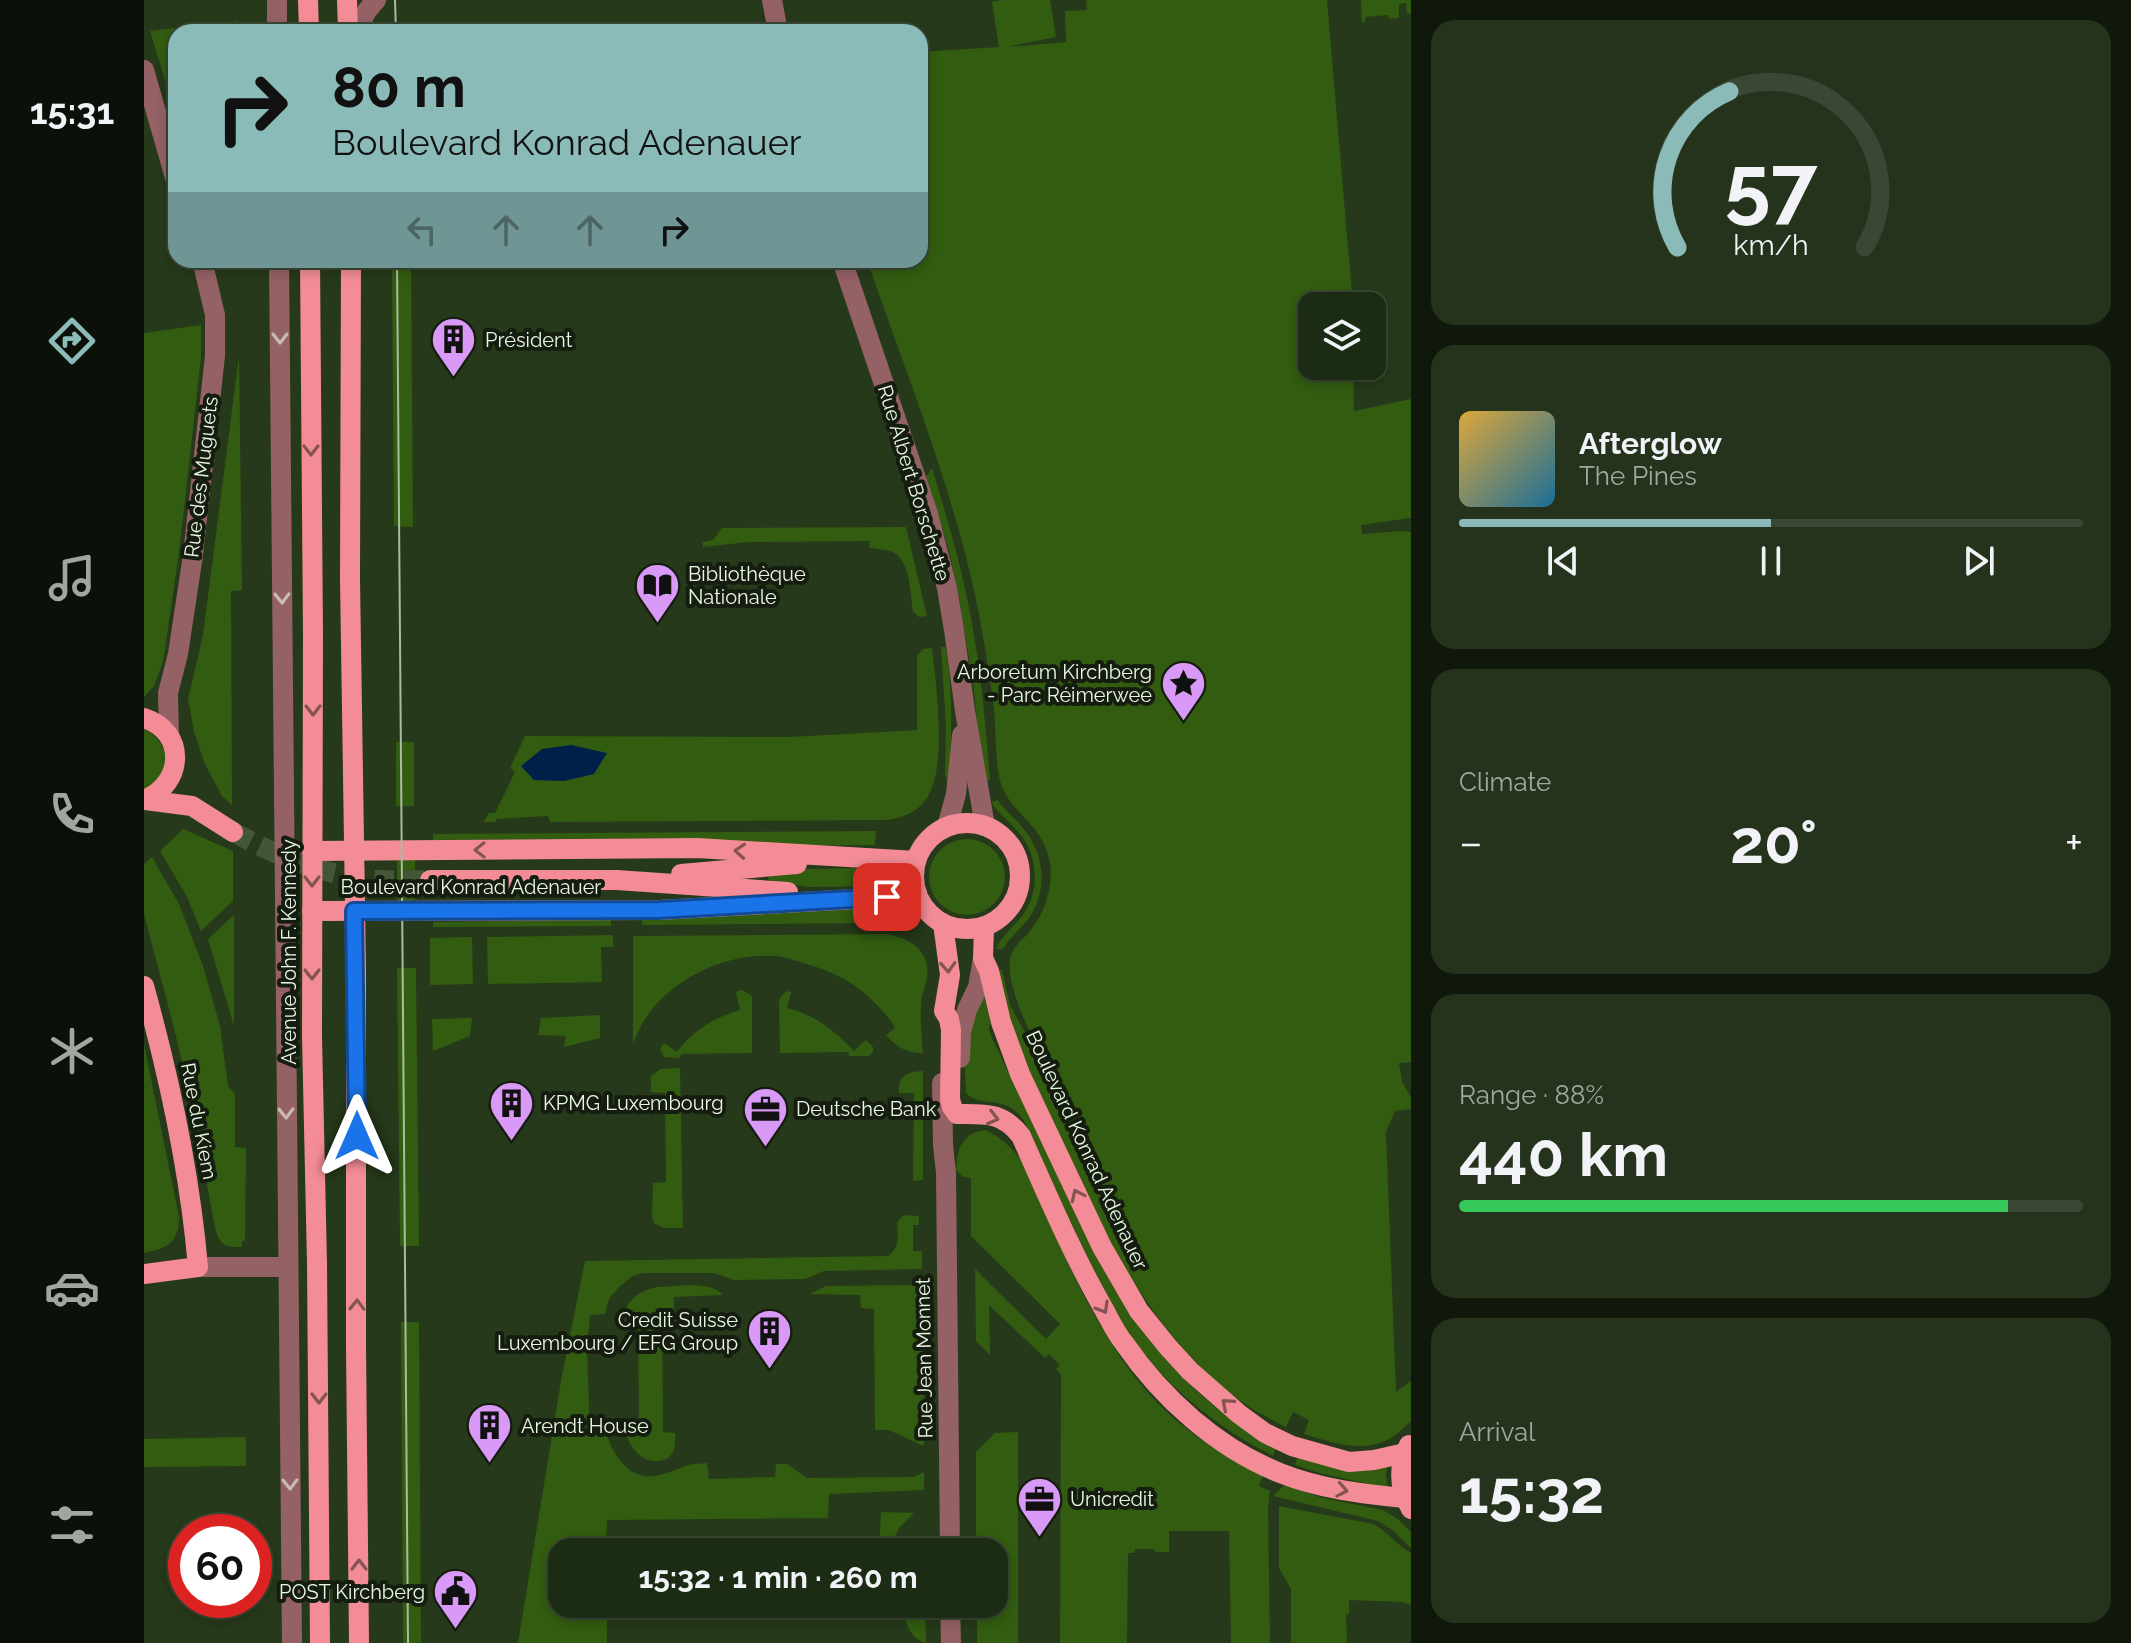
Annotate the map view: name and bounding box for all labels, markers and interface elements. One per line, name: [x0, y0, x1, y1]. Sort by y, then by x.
text: 80 m: [332, 54, 466, 120]
icon: right: [200, 56, 304, 160]
text: 15:31: [30, 90, 114, 132]
text: Boulevard Konrad Adenauer: [332, 121, 801, 163]
text: 57: [1725, 136, 1818, 233]
icon: left: [400, 208, 444, 252]
icon: ahead: [484, 208, 528, 252]
icon: ahead: [568, 208, 612, 252]
icon: right: [652, 208, 696, 252]
text: km/h: [1733, 228, 1809, 262]
map controls: [1298, 292, 1386, 380]
button: layers: [1298, 292, 1386, 380]
icon: directions: [44, 313, 100, 369]
building icon: Président: [430, 316, 478, 379]
place label: Président: [485, 328, 573, 352]
one-way arrow: [271, 332, 289, 345]
street label: Rue Albert Borschette: [873, 382, 955, 584]
street label: Rue des Muguets: [179, 395, 223, 559]
text: Afterglow: [1579, 426, 1722, 461]
one-way arrow: [303, 444, 320, 457]
text: The Pines: [1579, 461, 1697, 491]
icon: previous: [1541, 539, 1585, 583]
icon: pause: [1749, 539, 1793, 583]
icon: next: [1957, 539, 2001, 583]
icon: music: [44, 550, 100, 606]
library icon: Bibliothèque Nationale: [633, 562, 681, 625]
place label: Bibliothèque Nationale: [688, 562, 806, 609]
one-way arrow: [274, 592, 291, 605]
place icon: Arboretum Kirchberg - Parc Réimerwee: [1159, 659, 1207, 722]
place label: Arboretum Kirchberg - Parc Réimerwee: [957, 660, 1152, 707]
one-way arrow: [304, 704, 322, 717]
text: Climate: [1459, 767, 1551, 797]
icon: phone: [44, 786, 100, 842]
text: 20°: [1730, 807, 1817, 877]
text: −: [1459, 817, 1483, 868]
text: +: [2065, 817, 2083, 868]
street label: Avenue John F. Kennedy: [277, 839, 301, 1065]
one-way arrow: [473, 841, 486, 859]
one-way arrow: [733, 843, 746, 860]
pin: [853, 863, 921, 931]
one-way arrow: [303, 875, 321, 888]
street label: Boulevard Konrad Adenauer: [341, 875, 601, 899]
icon: arrive: [865, 875, 909, 919]
one-way arrow: [939, 961, 956, 974]
one-way arrow: [303, 968, 321, 981]
icon: climate: [44, 1023, 100, 1079]
street label: Boulevard Konrad Adenauer: [1021, 1027, 1153, 1273]
street label: Rue du Kiem: [176, 1061, 222, 1181]
building icon: KPMG Luxembourg: [488, 1079, 536, 1142]
text: Range · 88%: [1459, 1080, 1604, 1110]
office icon: Deutsche Bank: [741, 1085, 789, 1148]
place label: KPMG Luxembourg: [543, 1091, 724, 1115]
position arrow: [315, 1094, 399, 1178]
place label: Deutsche Bank: [796, 1097, 937, 1121]
one-way arrow: [277, 1107, 295, 1120]
one-way arrow: [985, 1108, 999, 1125]
text: 440 km: [1459, 1120, 1668, 1190]
one-way arrow: [1071, 1188, 1087, 1203]
icon: car: [44, 1260, 100, 1316]
street label: Rue Jean Monnet: [911, 1277, 937, 1439]
one-way arrow: [348, 1298, 365, 1311]
one-way arrow: [1093, 1299, 1109, 1313]
place label: Credit Suisse Luxembourg / EFG Group: [497, 1308, 738, 1355]
building icon: Credit Suisse Luxembourg / EFG Group: [745, 1308, 793, 1371]
one-way arrow: [310, 1392, 327, 1405]
one-way arrow: [1222, 1399, 1237, 1413]
building icon: Arendt House: [466, 1402, 514, 1465]
place label: Arendt House: [521, 1414, 649, 1438]
text: Arrival: [1459, 1417, 1535, 1447]
text: 15:32: [1459, 1457, 1604, 1527]
office icon: Unicredit: [1015, 1475, 1063, 1538]
one-way arrow: [281, 1478, 299, 1491]
one-way arrow: [1336, 1481, 1349, 1498]
place label: Unicredit: [1070, 1487, 1154, 1511]
icon: filters: [44, 1497, 100, 1553]
speed limit sign: 60: [168, 1514, 272, 1618]
one-way arrow: [350, 1558, 368, 1571]
text: 15:32 · 1 min · 260 m: [638, 1560, 918, 1595]
public building icon: POST Kirchberg: [432, 1568, 480, 1631]
place label: POST Kirchberg: [279, 1580, 425, 1604]

